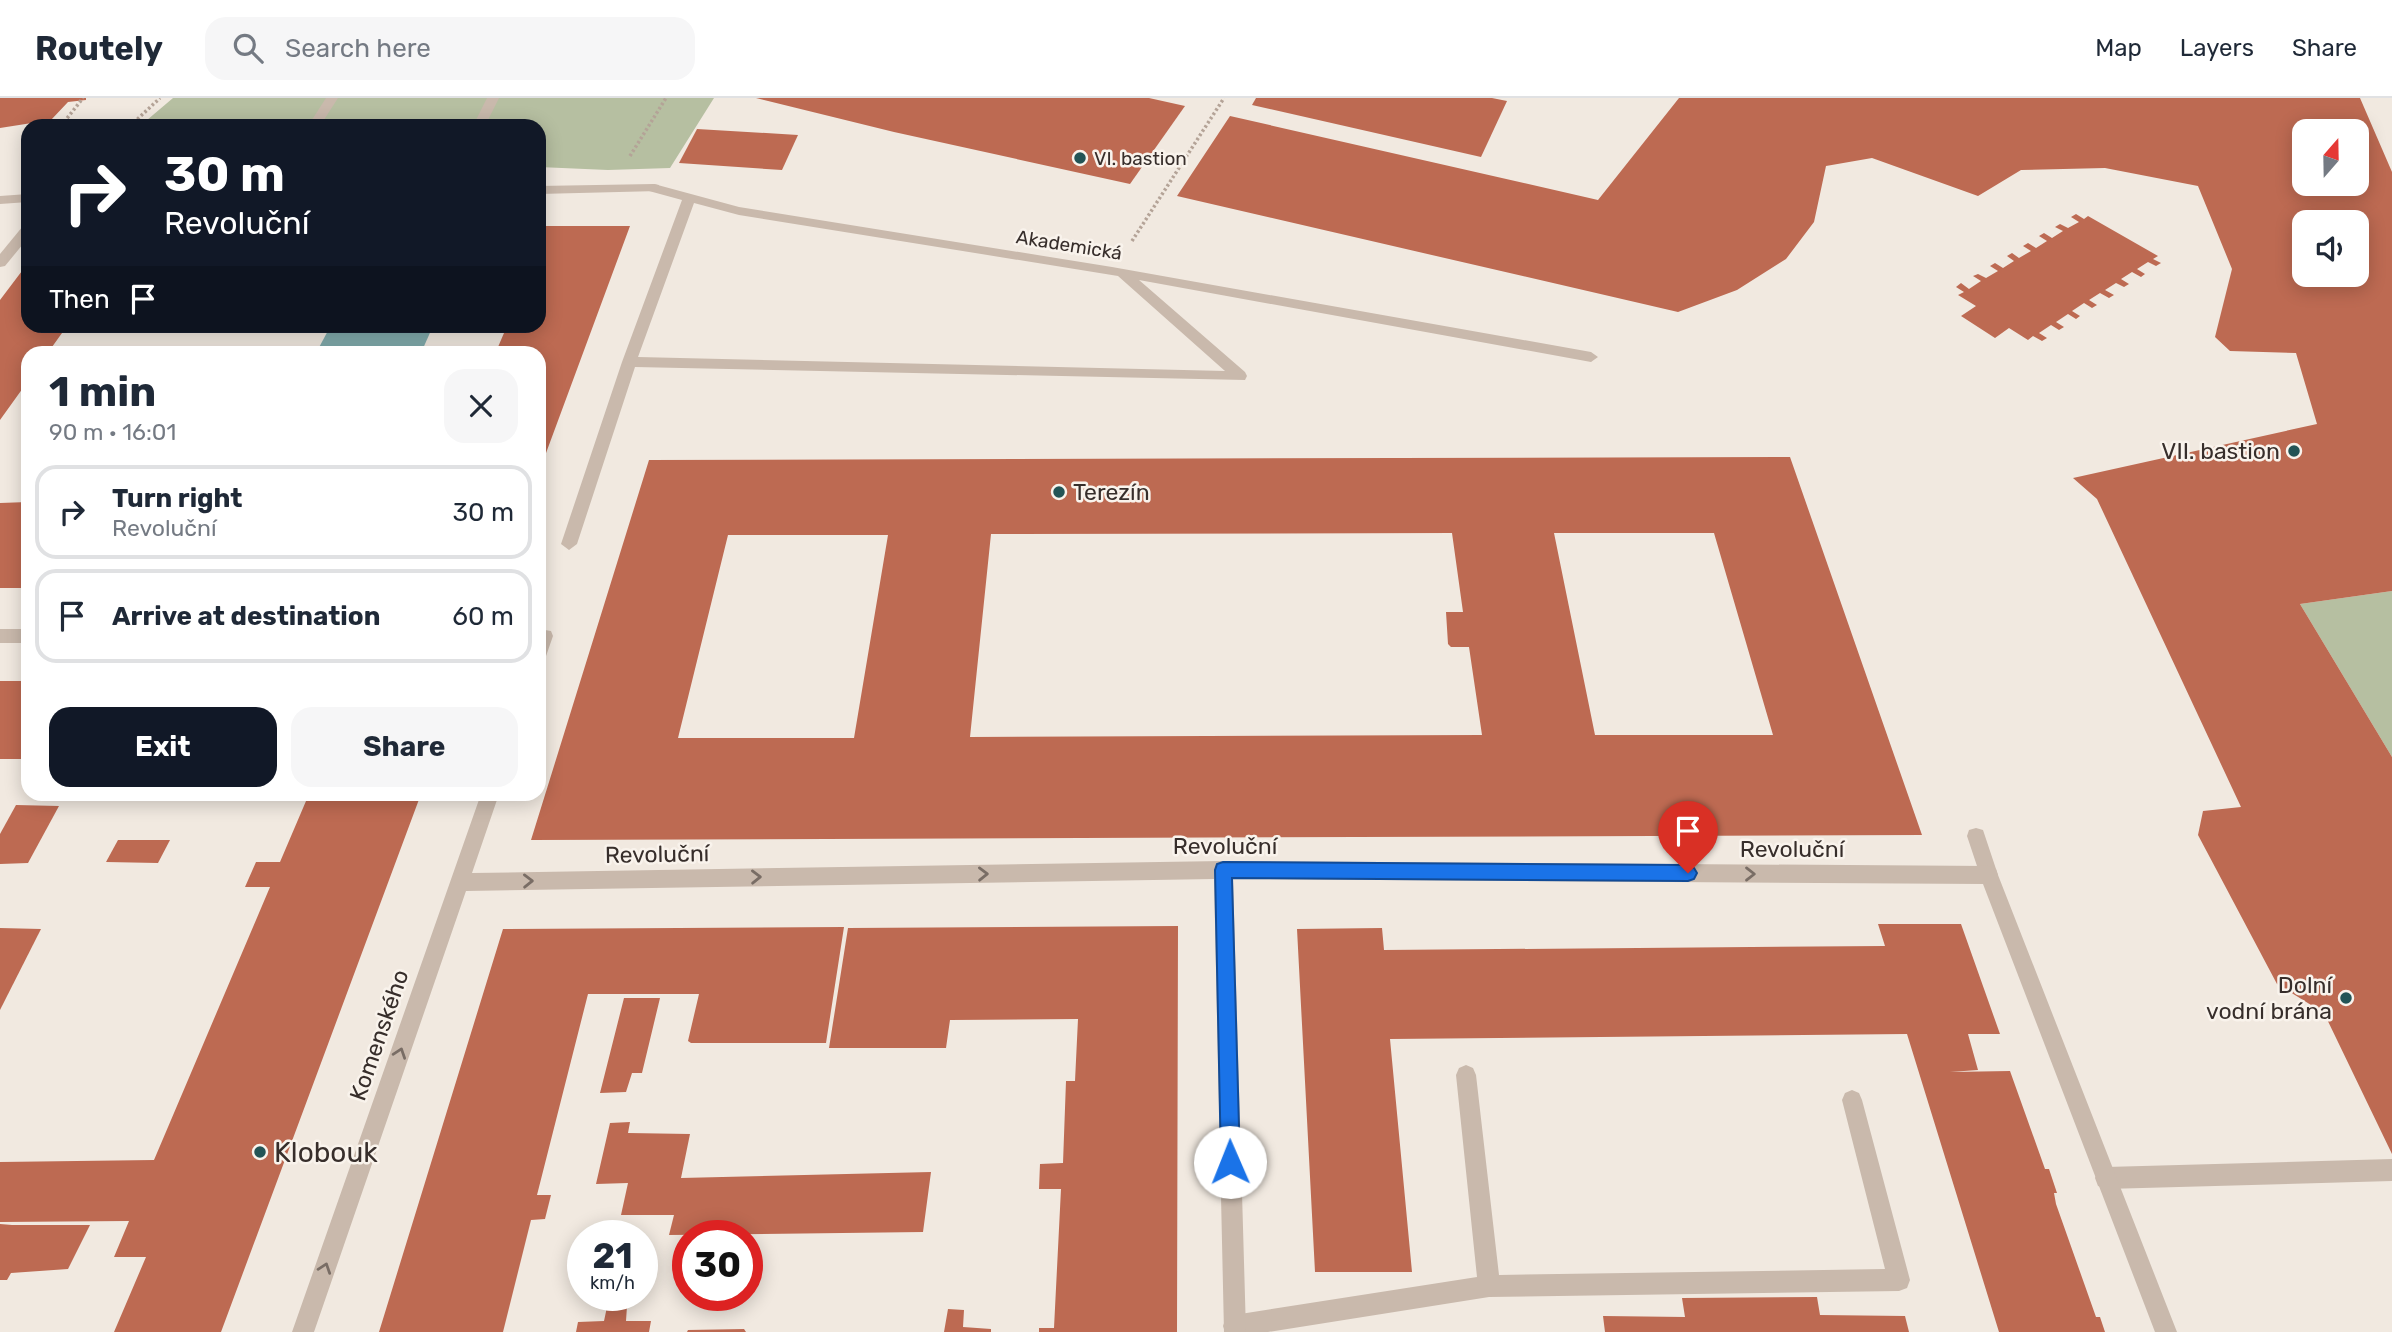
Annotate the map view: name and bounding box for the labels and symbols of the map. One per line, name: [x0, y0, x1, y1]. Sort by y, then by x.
north arrow: [2292, 119, 2370, 196]
place label: VI. bastion: [1094, 147, 1187, 170]
marker: VI. bastion: [1072, 150, 1088, 166]
street label: Akademická: [1014, 225, 1124, 265]
place label: VII. bastion: [2161, 437, 2280, 465]
marker: VII. bastion: [2286, 443, 2302, 459]
place label: Terezín: [1073, 478, 1150, 506]
marker: Terezín: [1051, 484, 1067, 500]
pin: [1658, 801, 1718, 873]
street label: Revoluční: [1173, 832, 1279, 860]
street label: Revoluční: [1740, 835, 1846, 863]
street label: Revoluční: [604, 839, 711, 869]
one-way arrow: [978, 866, 989, 881]
one-way arrow: [1745, 866, 1756, 881]
one-way arrow: [751, 869, 762, 885]
one-way arrow: [524, 873, 534, 889]
street label: Komenského: [344, 966, 414, 1104]
place label: Dolní vodní brána: [2206, 971, 2333, 1025]
marker: Dolní vodní brána: [2338, 990, 2354, 1006]
one-way arrow: [392, 1047, 406, 1059]
position arrow: [1193, 1125, 1267, 1199]
place label: Klobouk: [274, 1136, 378, 1169]
marker: Klobouk: [252, 1144, 268, 1160]
speed limit sign: 30: [672, 1220, 763, 1311]
one-way arrow: [317, 1262, 331, 1274]

